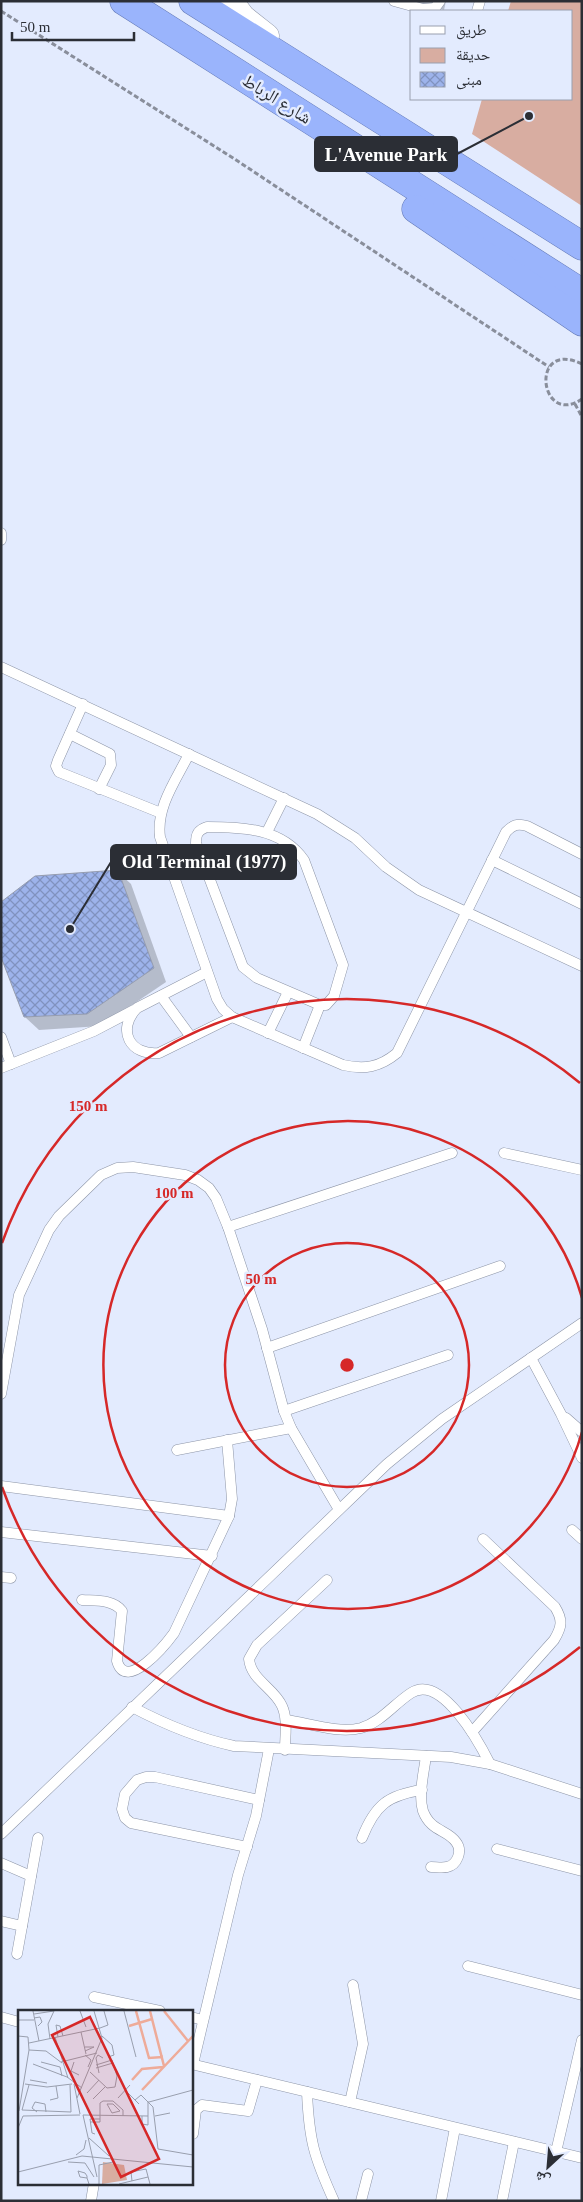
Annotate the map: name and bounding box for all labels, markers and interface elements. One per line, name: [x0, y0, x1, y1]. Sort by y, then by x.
scale bar: [12, 10, 135, 42]
legend: [410, 10, 573, 100]
text: 50 m: [20, 19, 51, 35]
text: طريق: [456, 22, 487, 40]
text: حديقة: [456, 47, 491, 63]
street label: شارع الرباط: [238, 70, 315, 129]
text: مبنى: [456, 72, 482, 90]
callout: L'Avenue Park: [315, 137, 457, 171]
text: L'Avenue Park: [325, 144, 448, 165]
callout: Old Terminal (1977): [111, 845, 296, 879]
text: Old Terminal (1977): [122, 851, 286, 873]
text: 150 m: [69, 1098, 108, 1114]
text: 100 m: [155, 1185, 194, 1201]
text: 50 m: [245, 1271, 277, 1287]
centre of rings: [338, 1356, 356, 1374]
inset map: [18, 2010, 192, 2184]
north arrow: [523, 2142, 573, 2192]
text: ش: [532, 2167, 553, 2188]

